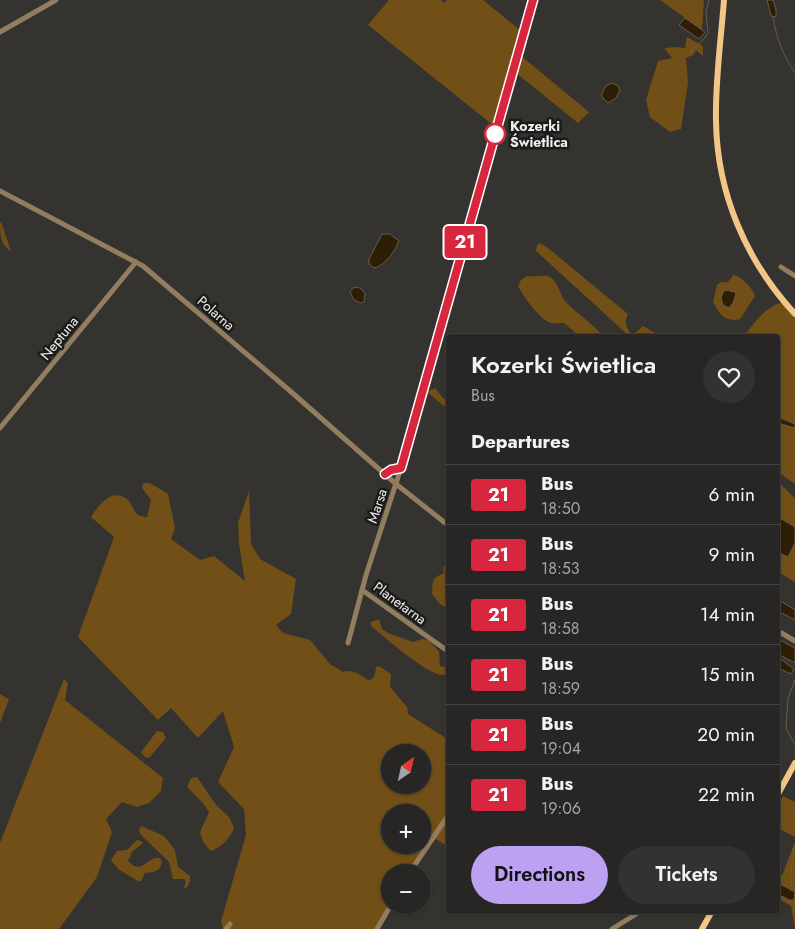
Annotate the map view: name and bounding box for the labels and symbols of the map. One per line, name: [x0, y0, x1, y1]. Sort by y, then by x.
place label: Kozerki Świetlica: [510, 116, 568, 152]
marker: Kozerki Świetlica: [484, 123, 506, 145]
line badge: 21: [442, 226, 488, 258]
street label: Polarna: [193, 291, 239, 335]
street label: Neptuna: [35, 312, 83, 364]
street label: Marsa: [362, 486, 392, 526]
street label: Planetarna: [369, 577, 431, 629]
north arrow: [381, 744, 431, 794]

